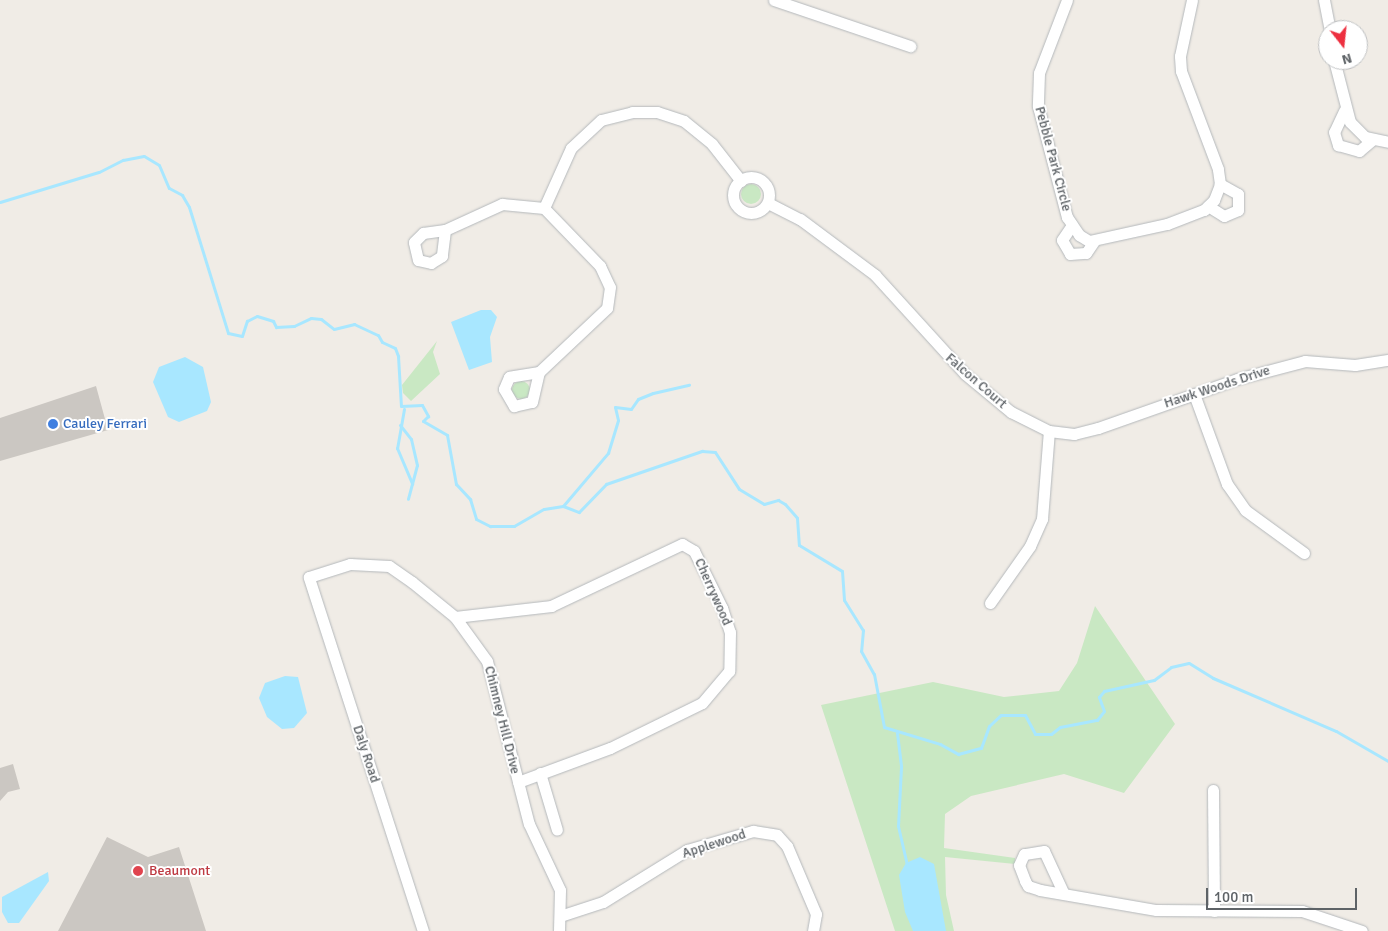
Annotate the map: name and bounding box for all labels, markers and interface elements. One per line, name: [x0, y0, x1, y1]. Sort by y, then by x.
north arrow: [1318, 20, 1368, 70]
text: N: [1340, 49, 1354, 68]
street label: Pebble Park Circle: [1031, 105, 1075, 213]
street label: Falcon Court: [942, 350, 1010, 412]
street label: Hawk Woods Drive: [1162, 362, 1272, 412]
place label: Cauley Ferrari: [63, 416, 147, 432]
marker: Cauley Ferrari: [47, 418, 59, 430]
street label: Cherrywood: [691, 556, 735, 628]
street label: Chimney Hill Drive: [480, 664, 524, 776]
street label: Daly Road: [349, 723, 383, 785]
street label: Applewood: [680, 826, 748, 862]
place label: Beaumont: [149, 863, 210, 879]
marker: Beaumont: [131, 864, 145, 878]
scale bar: [1208, 878, 1359, 910]
text: 100 m: [1214, 888, 1254, 906]

